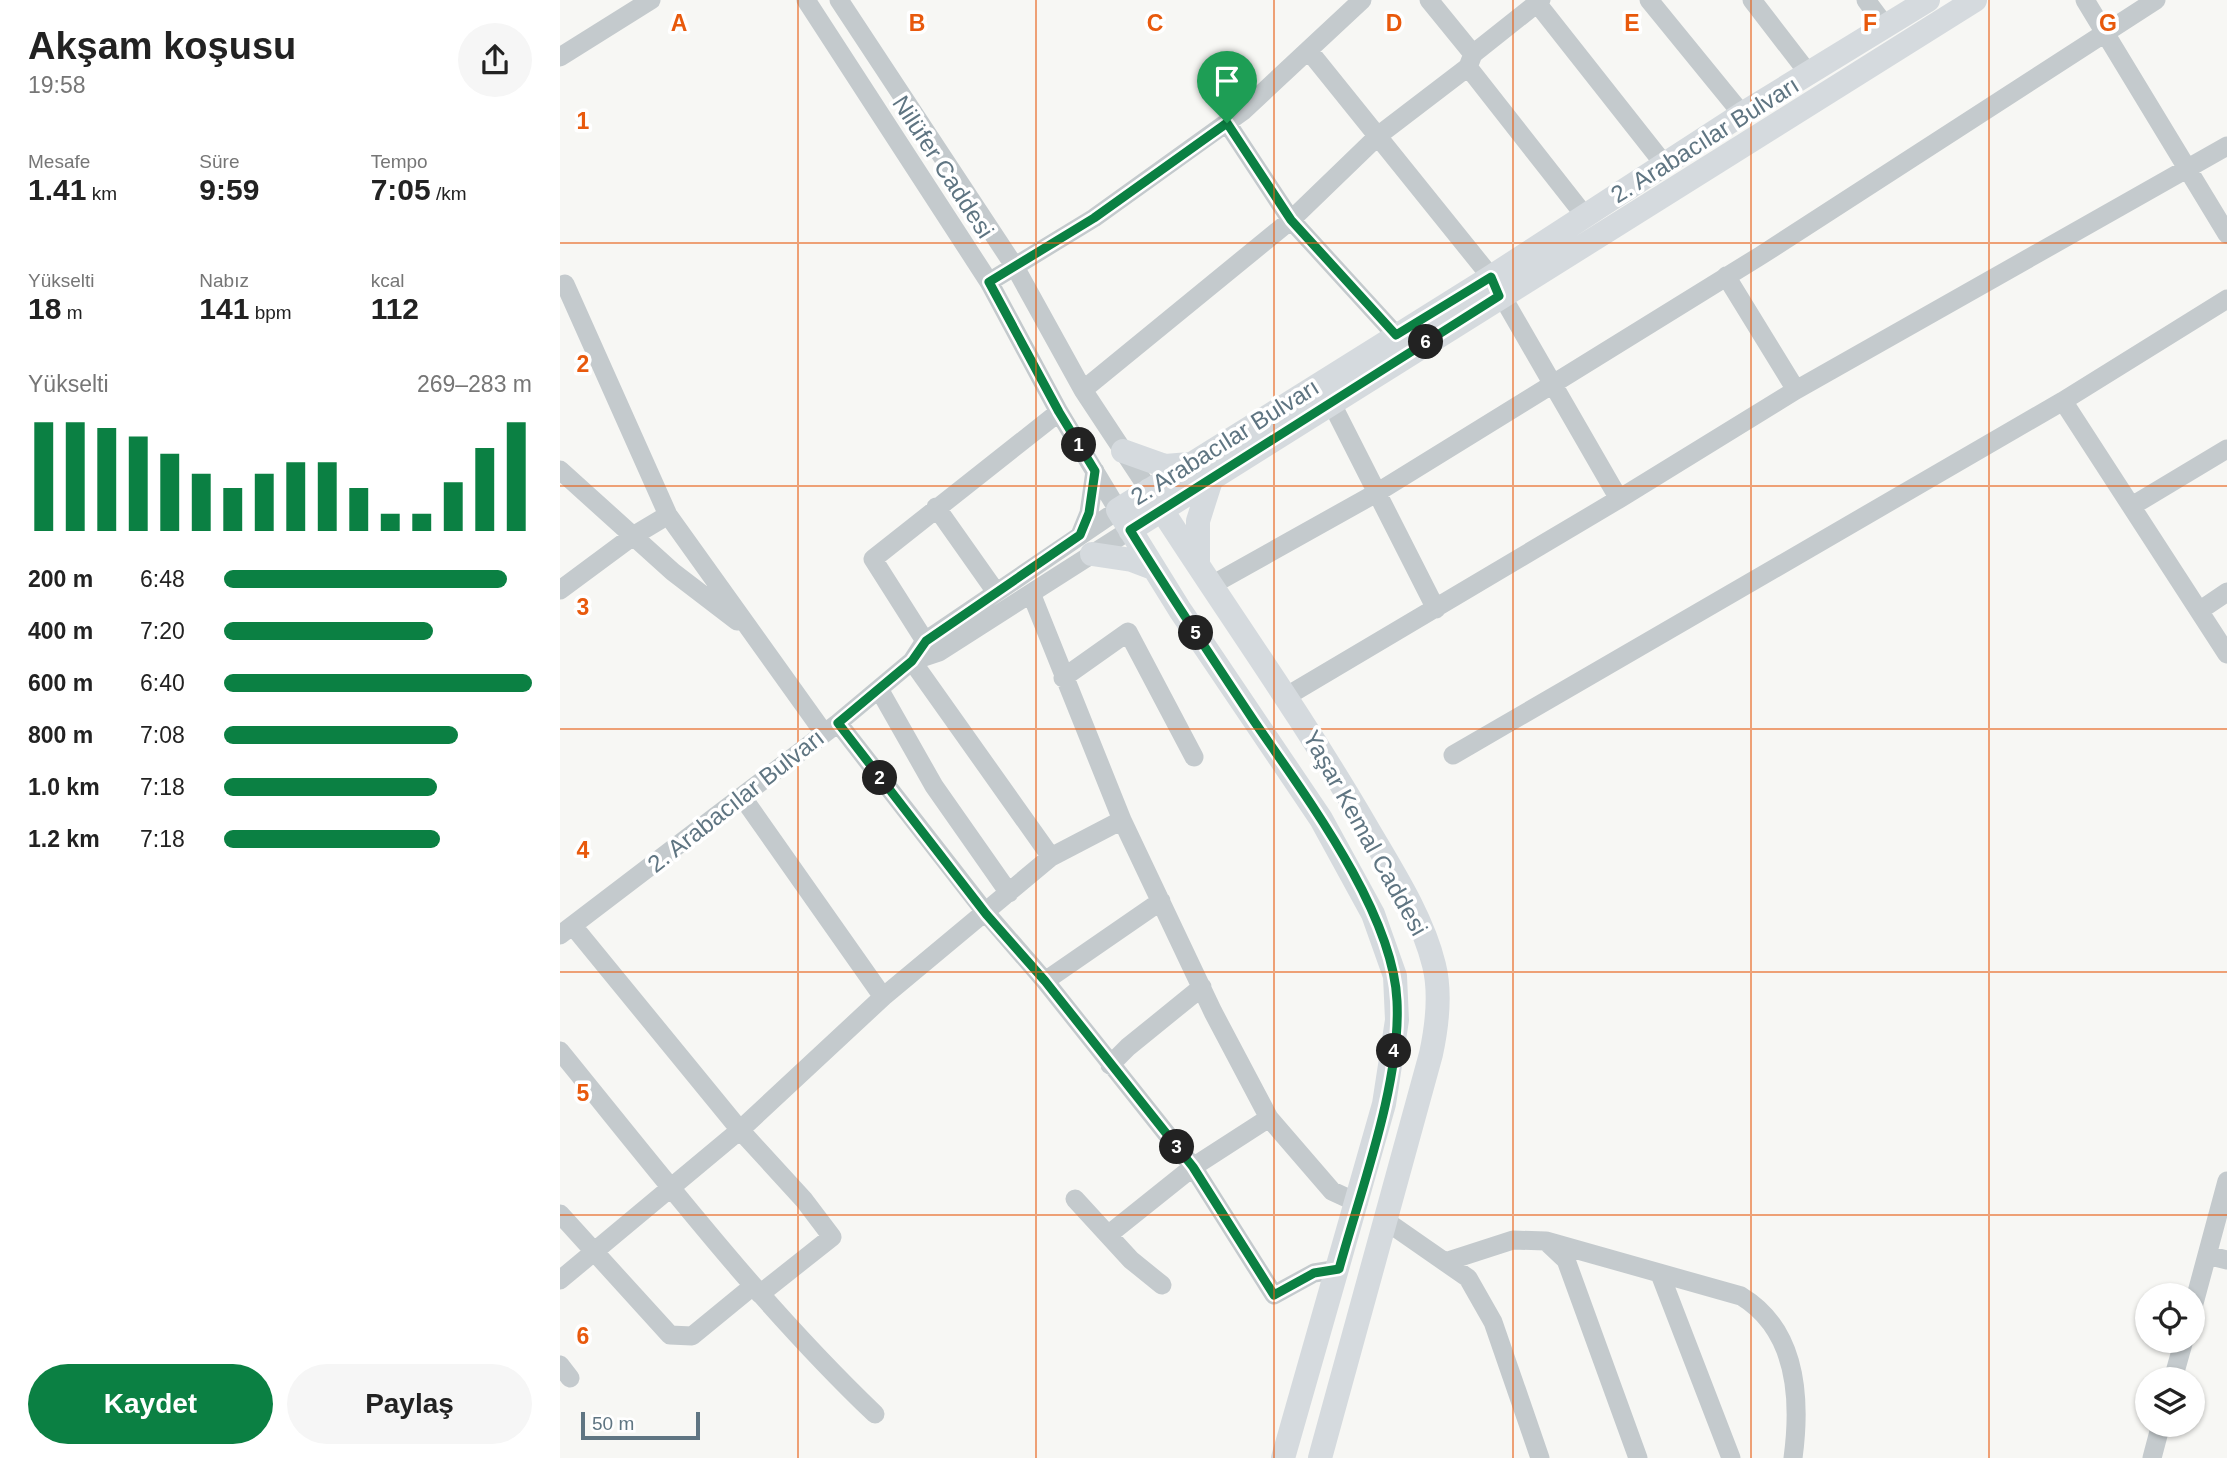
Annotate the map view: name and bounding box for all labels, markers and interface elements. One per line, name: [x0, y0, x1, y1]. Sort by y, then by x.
text: A: [671, 10, 687, 36]
text: B: [909, 10, 925, 36]
text: C: [1147, 10, 1163, 36]
text: D: [1386, 10, 1402, 36]
text: E: [1624, 10, 1640, 36]
text: F: [1863, 10, 1877, 36]
text: G: [2099, 10, 2117, 36]
button: share: [458, 23, 532, 97]
text: Akşam koşusu: [28, 25, 296, 67]
pin: [1197, 51, 1257, 123]
icon: arrive: [1208, 62, 1246, 100]
street label: 2. Arabacılar Bulvarı: [1606, 71, 1804, 208]
text: 19:58: [28, 72, 86, 98]
street label: Nilüfer Caddesi: [887, 91, 999, 243]
text: 1: [577, 108, 590, 134]
text: Mesafe: [28, 151, 90, 172]
text: Süre: [199, 151, 239, 172]
text: Tempo: [371, 151, 428, 172]
text: 1.41: [28, 173, 86, 206]
text: 9:59: [199, 173, 259, 206]
text: 7:05: [371, 173, 431, 206]
text: km: [86, 183, 117, 204]
text: /km: [431, 183, 467, 204]
text: Yükselti: [28, 270, 95, 291]
text: Nabız: [199, 270, 249, 291]
text: kcal: [371, 270, 404, 291]
text: 18: [28, 292, 61, 325]
text: 141: [199, 292, 249, 325]
text: 112: [371, 292, 419, 325]
text: m: [61, 302, 82, 323]
text: bpm: [249, 302, 292, 323]
pin: 6: [1408, 324, 1444, 360]
text: 6: [1420, 331, 1431, 352]
text: 2: [577, 351, 589, 377]
text: Yükselti: [28, 371, 109, 397]
text: 269–283 m: [417, 371, 532, 397]
street label: 2. Arabacılar Bulvarı: [1126, 373, 1324, 510]
pin: 1: [1062, 428, 1096, 462]
text: 1: [1073, 434, 1084, 455]
text: 200 m: [28, 566, 93, 592]
text: 6:48: [140, 566, 185, 592]
text: 3: [577, 594, 589, 620]
pin: 5: [1178, 616, 1214, 650]
text: 400 m: [28, 618, 93, 644]
text: 7:20: [140, 618, 185, 644]
text: 5: [1190, 622, 1201, 643]
text: 600 m: [28, 670, 93, 696]
text: 6:40: [140, 670, 185, 696]
text: 800 m: [28, 722, 93, 748]
text: 7:08: [140, 722, 185, 748]
street label: 2. Arabacılar Bulvarı: [642, 723, 829, 878]
street label: Yaşar Kemal Caddesi: [1298, 725, 1433, 940]
pin: 2: [862, 760, 898, 796]
text: 2: [874, 767, 885, 788]
text: 1.0 km: [28, 774, 100, 800]
text: 7:18: [140, 774, 185, 800]
text: 1.2 km: [28, 826, 100, 852]
text: 7:18: [140, 826, 185, 852]
text: 4: [577, 837, 590, 863]
pin: 4: [1376, 1034, 1412, 1068]
text: 4: [1388, 1040, 1399, 1061]
text: 5: [577, 1080, 590, 1106]
pin: 3: [1160, 1130, 1194, 1164]
text: 3: [1171, 1136, 1182, 1157]
map controls: [2135, 1283, 2205, 1437]
button: locate: [2135, 1283, 2205, 1353]
text: 6: [577, 1323, 589, 1349]
button: Kaydet: [28, 1364, 273, 1444]
button: Paylaş: [287, 1364, 532, 1444]
button: layers: [2135, 1367, 2205, 1437]
scale bar: [581, 1409, 700, 1441]
text: 50 m: [592, 1413, 634, 1434]

